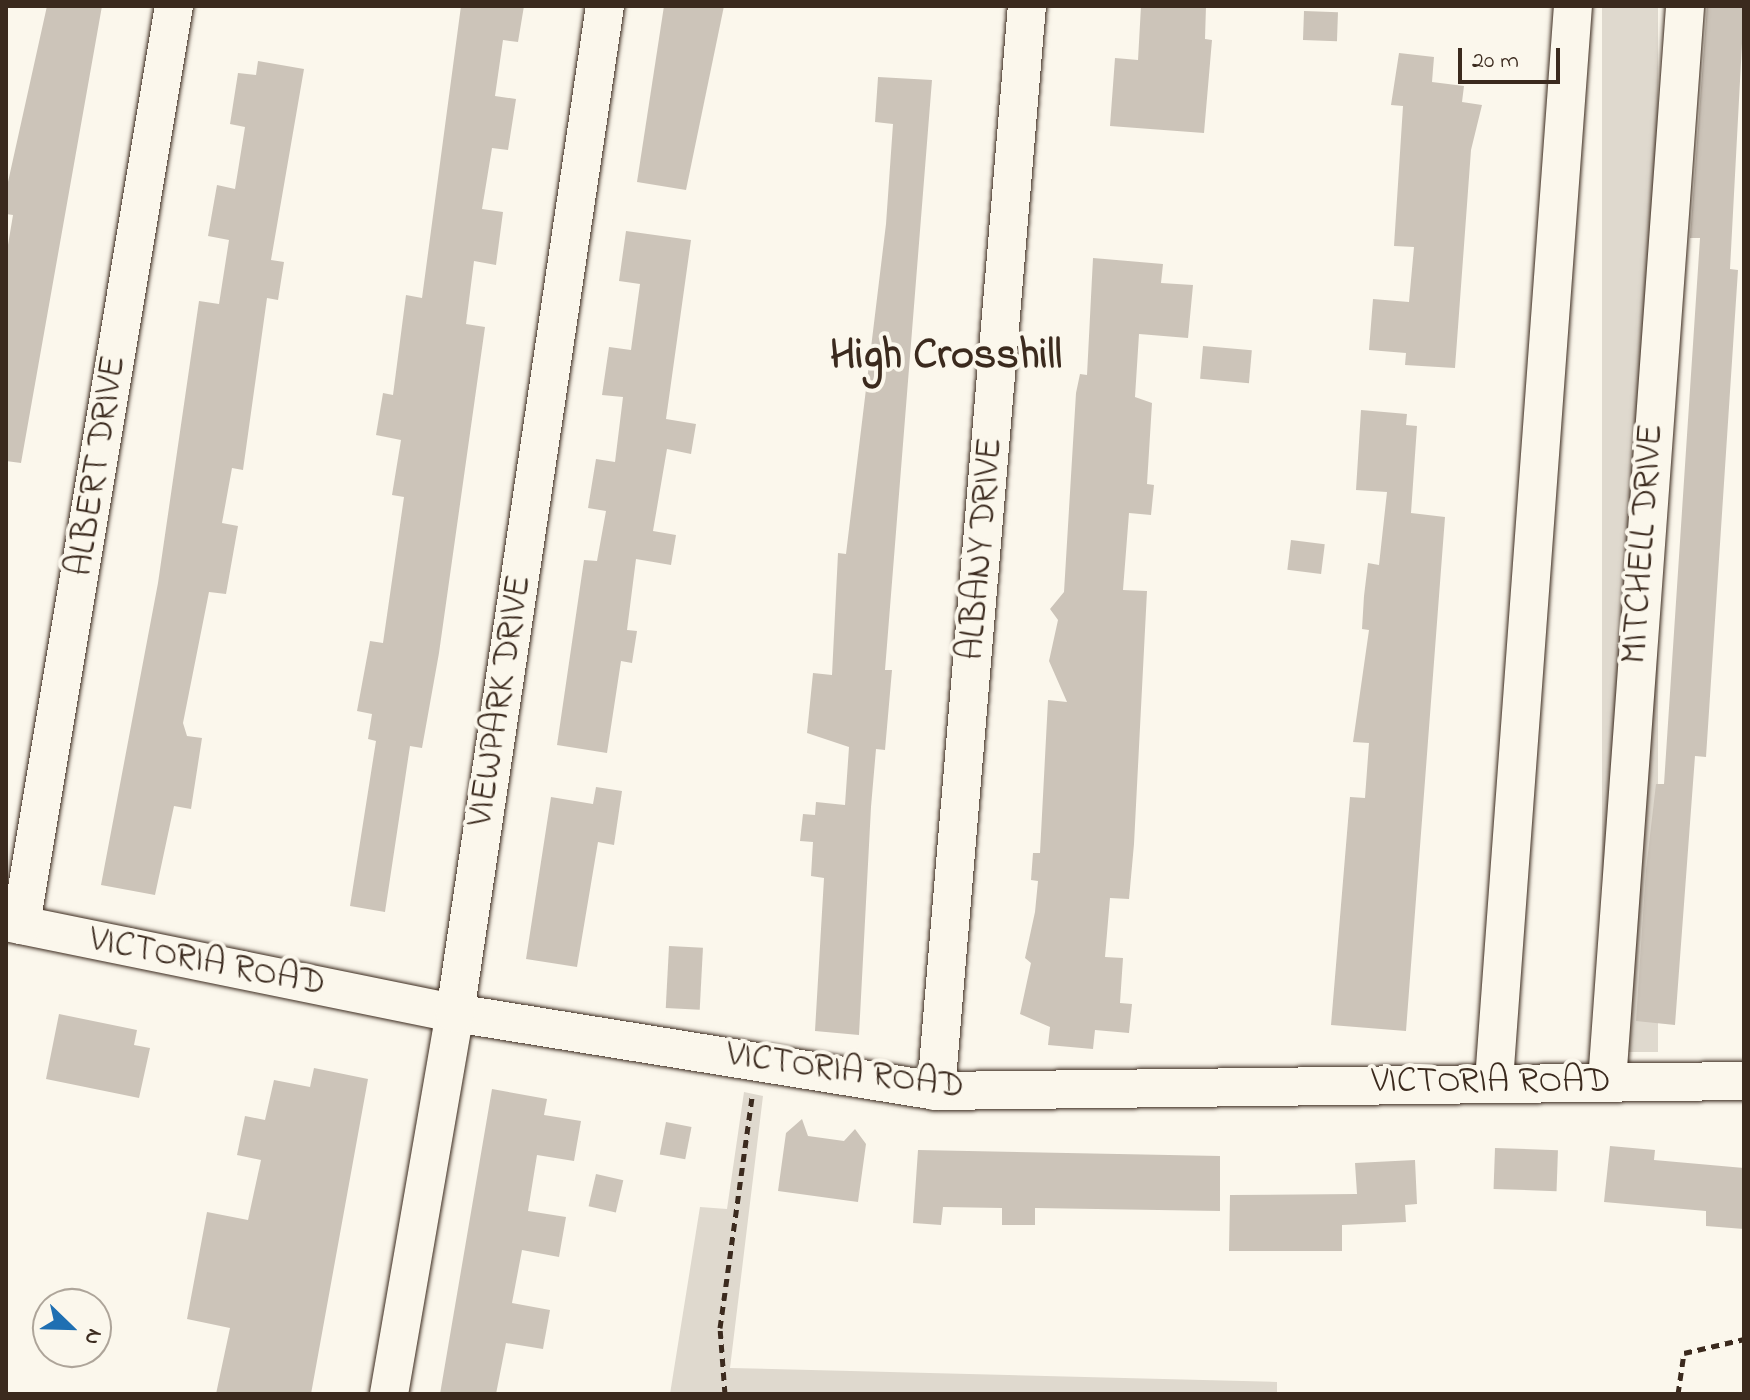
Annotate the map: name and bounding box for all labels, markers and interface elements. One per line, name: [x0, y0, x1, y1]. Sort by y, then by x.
scale bar: [1462, 32, 1564, 82]
text: 20 m: [1472, 44, 1519, 79]
district label: High Crosshill: [830, 330, 1062, 382]
street label: ALBERT DRIVE: [59, 353, 137, 579]
street label: MITCHELL DRIVE: [1614, 423, 1674, 665]
street label: ALBANY DRIVE: [951, 436, 1013, 662]
street label: VIEWPARK DRIVE: [460, 572, 542, 830]
street label: VICTORIA ROAD: [85, 919, 329, 1007]
street label: VICTORIA ROAD: [723, 1034, 967, 1110]
street label: VICTORIA ROAD: [1371, 1061, 1611, 1105]
north arrow: [32, 1288, 112, 1368]
text: N: [75, 1323, 110, 1350]

